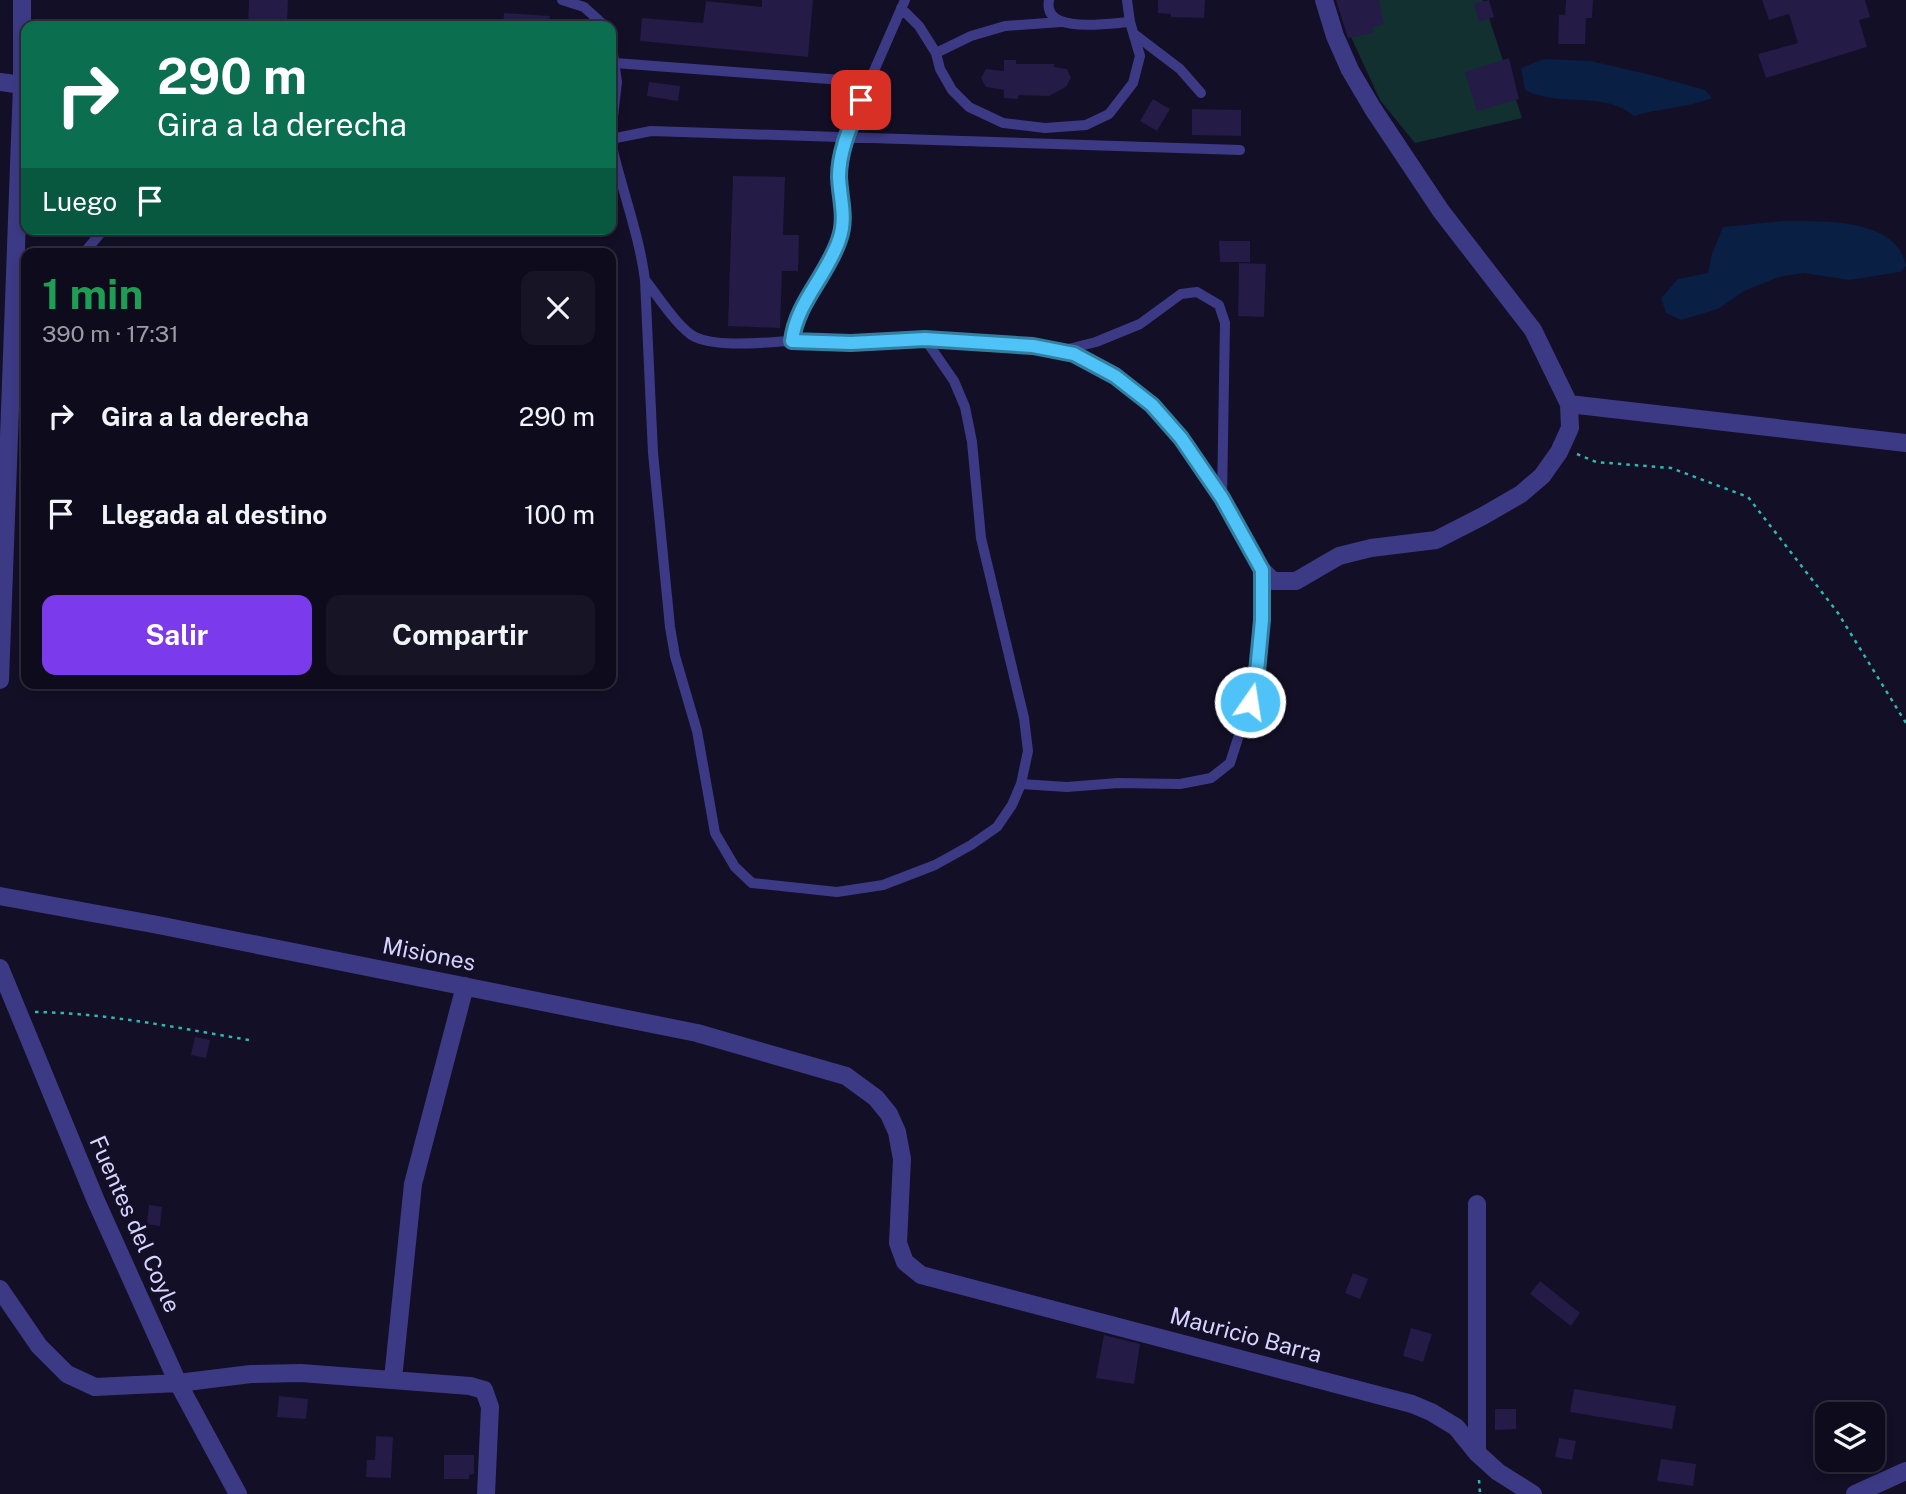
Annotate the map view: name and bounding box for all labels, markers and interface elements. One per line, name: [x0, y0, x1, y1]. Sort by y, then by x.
text: 290 m: [157, 47, 307, 105]
icon: right: [42, 49, 133, 140]
pin: [831, 70, 891, 130]
icon: arrive: [842, 81, 880, 119]
text: Gira a la derecha: [157, 106, 407, 143]
icon: arrive: [131, 182, 169, 220]
text: Luego: [42, 186, 117, 217]
text: 1 min: [42, 269, 143, 318]
button: close: [521, 271, 595, 345]
text: 390 m · 17:31: [42, 320, 179, 347]
icon: right: [42, 397, 80, 435]
text: Gira a la derecha: [101, 401, 309, 432]
text: 290 m: [519, 401, 595, 432]
icon: arrive: [42, 495, 80, 533]
text: Llegada al destino: [101, 499, 327, 530]
text: 100 m: [524, 499, 595, 530]
button: Salir: [42, 595, 312, 675]
button: Compartir: [326, 595, 595, 675]
position arrow: [1213, 665, 1287, 739]
street label: Misiones: [380, 931, 478, 976]
street label: Fuentes del Coyle: [84, 1131, 187, 1316]
street label: Mauricio Barra: [1167, 1301, 1325, 1368]
map controls: [1815, 1402, 1885, 1472]
button: layers: [1815, 1402, 1885, 1472]

